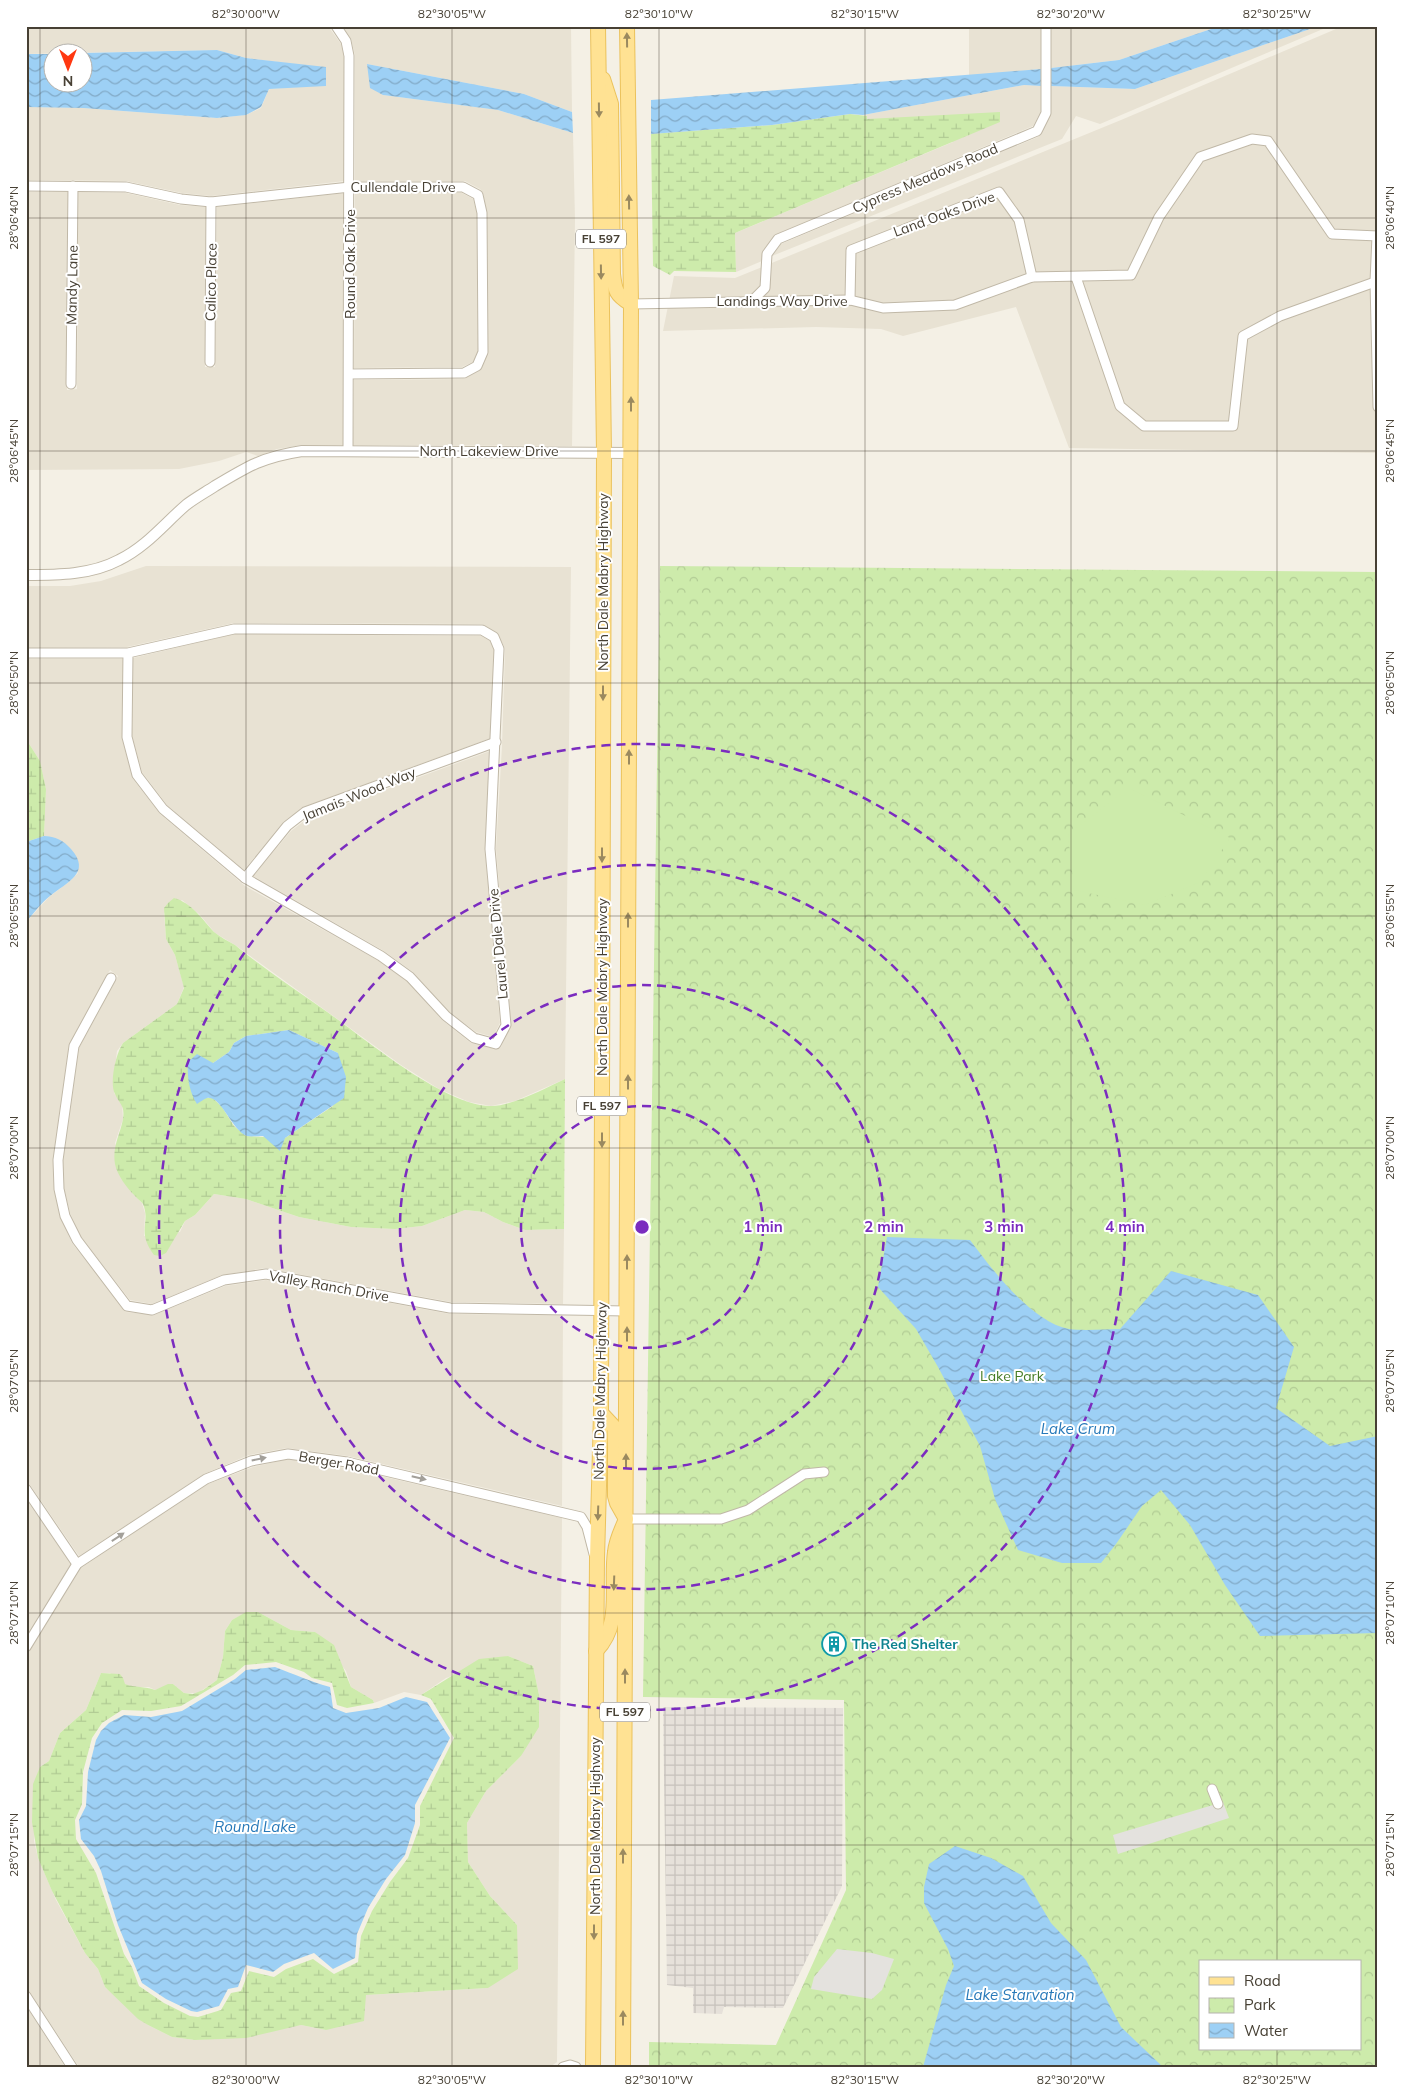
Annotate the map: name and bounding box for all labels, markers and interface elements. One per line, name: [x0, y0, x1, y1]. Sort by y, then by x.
text: 82°30'00"W: [212, 6, 280, 21]
text: 82°30'05"W: [418, 6, 486, 21]
text: 82°30'10"W: [625, 6, 693, 21]
text: 82°30'15"W: [831, 6, 899, 21]
text: 82°30'20"W: [1037, 6, 1105, 21]
text: 82°30'25"W: [1243, 6, 1311, 21]
one-way arrow: [623, 32, 631, 48]
north arrow: [42, 42, 92, 92]
text: N: [63, 72, 73, 90]
one-way arrow: [595, 102, 603, 118]
street label: Cypress Meadows Road: [849, 139, 1001, 217]
street label: Cullendale Drive: [350, 178, 456, 196]
text: 28°06'40"N: [6, 186, 21, 250]
text: 28°06'40"N: [1382, 186, 1397, 250]
street label: Land Oaks Drive: [891, 187, 997, 241]
one-way arrow: [625, 194, 633, 210]
street label: Round Oak Drive: [341, 209, 359, 319]
road number: FL 597: [576, 230, 626, 248]
street label: Calico Place: [201, 243, 221, 321]
street label: Mandy Lane: [62, 245, 82, 325]
one-way arrow: [597, 265, 605, 281]
street label: Landings Way Drive: [716, 292, 848, 310]
one-way arrow: [627, 396, 635, 412]
text: 28°06'45"N: [6, 419, 21, 483]
text: 28°06'45"N: [1382, 419, 1397, 483]
street label: North Lakeview Drive: [419, 442, 559, 460]
street label: North Dale Mabry Highway: [594, 492, 612, 671]
text: 28°06'50"N: [6, 651, 21, 715]
text: 28°06'50"N: [1382, 651, 1397, 715]
one-way arrow: [599, 685, 607, 701]
one-way arrow: [625, 749, 633, 765]
street label: Jamais Wood Way: [300, 763, 419, 825]
one-way arrow: [598, 848, 606, 864]
text: 28°06'55"N: [6, 884, 21, 948]
text: 28°06'55"N: [1382, 884, 1397, 948]
street label: Laurel Dale Drive: [484, 888, 512, 1000]
street label: North Dale Mabry Highway: [593, 897, 611, 1076]
one-way arrow: [625, 912, 633, 928]
one-way arrow: [624, 1074, 632, 1090]
road number: FL 597: [577, 1096, 627, 1116]
text: 28°07'00"N: [6, 1116, 21, 1180]
text: 28°07'00"N: [1382, 1116, 1397, 1180]
one-way arrow: [597, 1133, 605, 1149]
text: 1 min: [743, 1217, 783, 1236]
text: 2 min: [864, 1217, 904, 1236]
text: 3 min: [984, 1217, 1024, 1236]
text: 4 min: [1105, 1217, 1145, 1236]
centre of rings: [633, 1218, 651, 1236]
one-way arrow: [623, 1254, 631, 1270]
street label: Valley Ranch Drive: [268, 1267, 390, 1305]
street label: North Dale Mabry Highway: [589, 1301, 611, 1480]
one-way arrow: [623, 1326, 631, 1342]
text: 28°07'05"N: [6, 1349, 21, 1413]
text: 28°07'05"N: [1382, 1349, 1397, 1413]
park label: Lake Park: [980, 1367, 1045, 1385]
water label: Lake Crum: [1041, 1419, 1115, 1438]
street label: Berger Road: [297, 1447, 381, 1479]
one-way arrow: [622, 1452, 630, 1468]
one-way arrow: [252, 1455, 268, 1463]
one-way arrow: [411, 1474, 426, 1482]
one-way arrow: [594, 1505, 602, 1521]
one-way arrow: [111, 1532, 125, 1542]
one-way arrow: [609, 1575, 617, 1591]
text: 28°07'10"N: [6, 1581, 21, 1645]
text: 28°07'10"N: [1382, 1581, 1397, 1645]
building icon: The Red Shelter: [821, 1631, 847, 1657]
place label: The Red Shelter: [852, 1635, 958, 1653]
one-way arrow: [621, 1667, 629, 1683]
road number: FL 597: [600, 1702, 650, 1721]
street label: North Dale Mabry Highway: [586, 1736, 604, 1915]
text: 28°07'15"N: [6, 1813, 21, 1877]
text: 28°07'15"N: [1382, 1813, 1397, 1877]
water label: Round Lake: [214, 1817, 296, 1836]
one-way arrow: [619, 1847, 627, 1863]
one-way arrow: [590, 1924, 598, 1940]
legend: [1199, 1960, 1362, 2050]
text: Road: [1244, 1971, 1281, 1990]
water label: Lake Starvation: [965, 1985, 1075, 2004]
text: Park: [1244, 1995, 1276, 2014]
one-way arrow: [619, 2010, 627, 2026]
text: Water: [1244, 2021, 1288, 2040]
text: 82°30'00"W: [212, 2072, 280, 2087]
text: 82°30'05"W: [418, 2072, 486, 2087]
text: 82°30'10"W: [625, 2072, 693, 2087]
text: 82°30'15"W: [831, 2072, 899, 2087]
text: 82°30'20"W: [1037, 2072, 1105, 2087]
text: 82°30'25"W: [1243, 2072, 1311, 2087]

